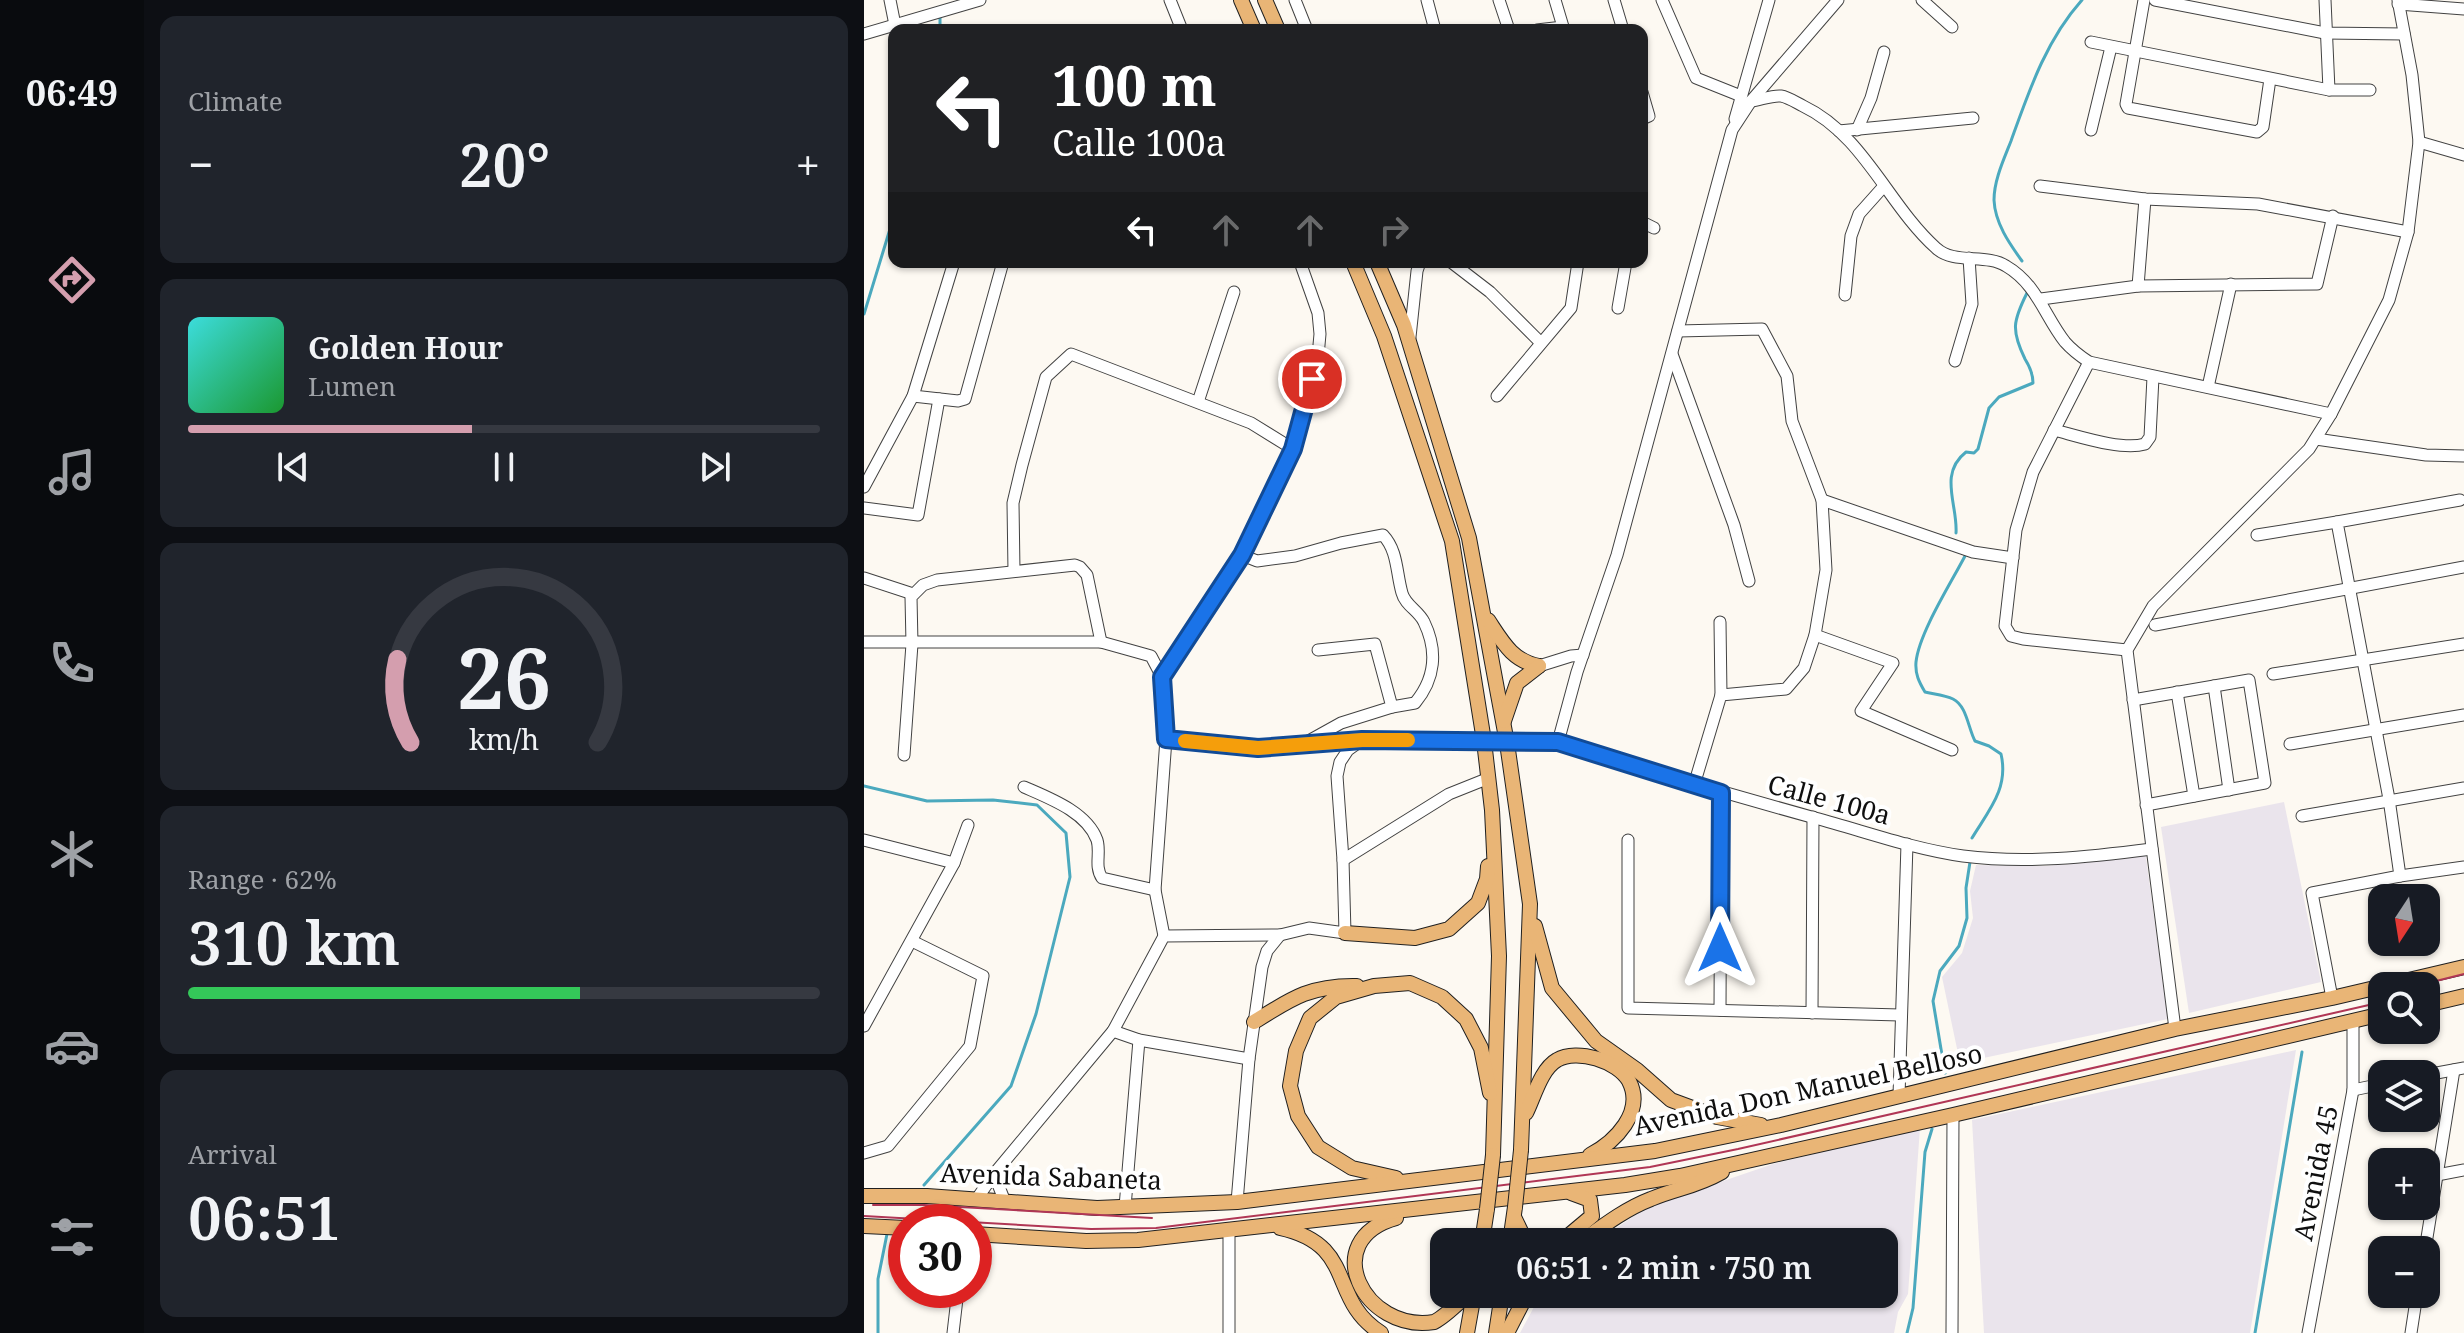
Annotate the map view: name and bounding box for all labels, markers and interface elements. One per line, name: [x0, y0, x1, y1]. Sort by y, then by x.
text: 100 m: [1052, 46, 1217, 122]
icon: left: [920, 56, 1024, 160]
text: 06:49: [26, 68, 118, 117]
text: Climate: [188, 83, 283, 119]
text: Calle 100a: [1052, 118, 1226, 167]
text: 20°: [459, 123, 550, 205]
text: −: [188, 134, 213, 194]
text: +: [795, 134, 820, 194]
icon: left: [1120, 208, 1164, 252]
icon: ahead: [1204, 208, 1248, 252]
icon: ahead: [1288, 208, 1332, 252]
icon: right: [1372, 208, 1416, 252]
icon: directions: [44, 252, 100, 308]
text: Golden Hour: [308, 327, 503, 368]
pin: [1278, 345, 1346, 413]
icon: arrive: [1290, 357, 1334, 401]
text: Lumen: [308, 368, 396, 404]
icon: music: [44, 444, 100, 500]
icon: previous: [271, 445, 315, 489]
icon: pause: [482, 445, 526, 489]
icon: next: [693, 445, 737, 489]
text: 26: [457, 619, 551, 732]
icon: phone: [44, 635, 100, 691]
text: km/h: [469, 719, 539, 758]
street label: Calle 100a: [1764, 765, 1895, 833]
icon: climate: [44, 826, 100, 882]
text: Range · 62%: [188, 861, 337, 897]
north arrow: [2368, 884, 2440, 956]
map controls: [2368, 884, 2440, 1308]
text: 310 km: [188, 901, 400, 983]
position arrow: [1678, 906, 1762, 990]
button: search: [2368, 972, 2440, 1044]
icon: car: [44, 1018, 100, 1074]
street label: Avenida Don Manuel Belloso: [1630, 1034, 1985, 1144]
button: layers: [2368, 1060, 2440, 1132]
street label: Avenida 45: [2284, 1102, 2346, 1244]
text: Arrival: [188, 1136, 277, 1172]
button: +: [2368, 1148, 2440, 1220]
street label: Avenida Sabaneta: [939, 1154, 1163, 1198]
text: 06:51: [188, 1176, 341, 1258]
speed limit sign: 30: [888, 1204, 992, 1308]
icon: filters: [44, 1209, 100, 1265]
button: −: [2368, 1236, 2440, 1308]
text: 06:51 · 2 min · 750 m: [1516, 1247, 1812, 1288]

